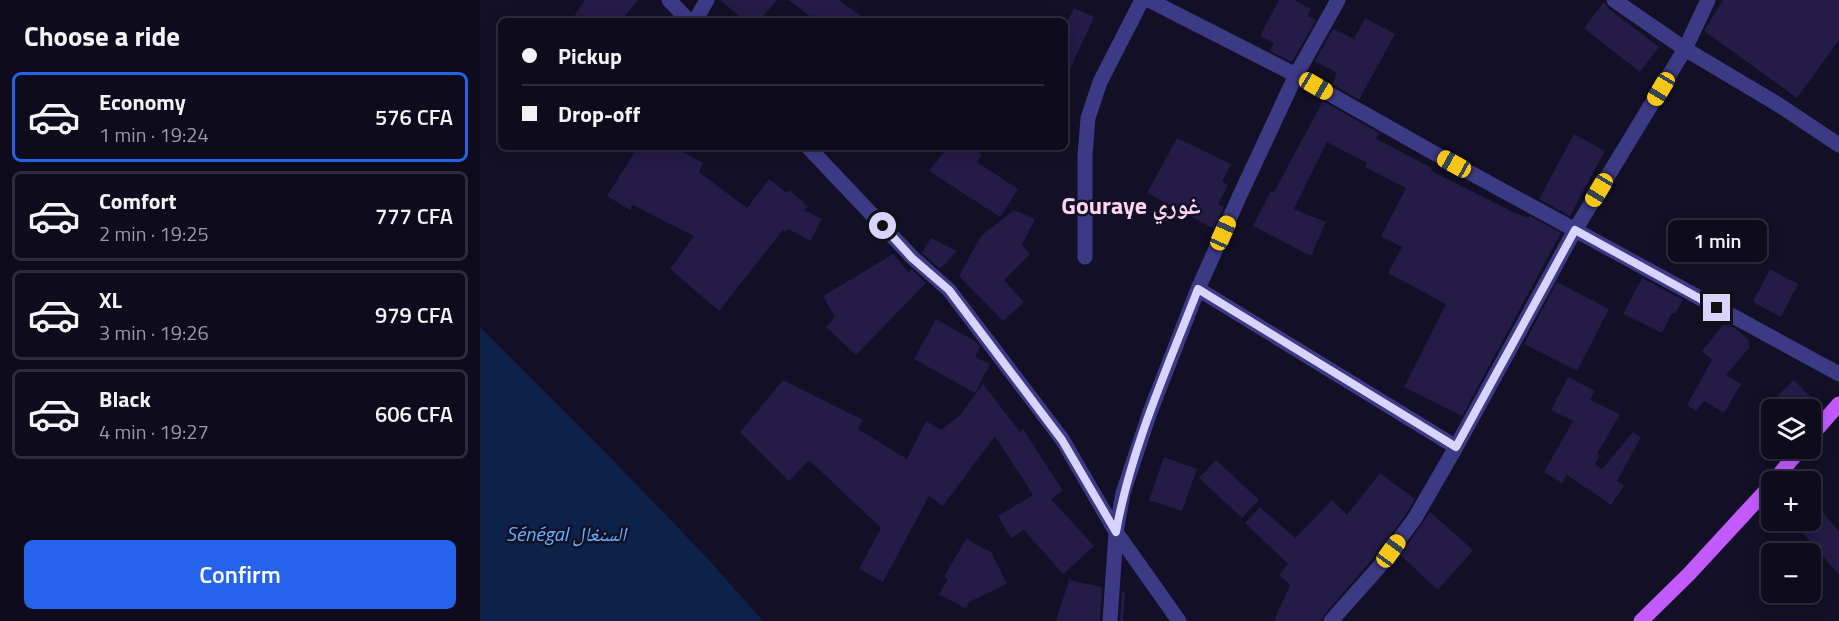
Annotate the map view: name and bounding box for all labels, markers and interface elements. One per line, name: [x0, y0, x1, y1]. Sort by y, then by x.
text: Choose a ride: [24, 15, 180, 56]
text: Pickup: [558, 39, 622, 73]
car: [1296, 69, 1336, 103]
car: [1644, 69, 1678, 109]
text: Economy: [99, 85, 186, 119]
icon: car: [27, 90, 81, 144]
text: Drop-off: [558, 97, 640, 131]
text: 576 CFA: [375, 100, 453, 134]
text: 1 min · 19:24: [99, 119, 209, 150]
car: [1434, 147, 1474, 181]
car: [1582, 170, 1616, 210]
text: Comfort: [99, 184, 177, 218]
district label: Gouraye غوري: [1061, 187, 1201, 225]
icon: car: [27, 189, 81, 243]
text: 777 CFA: [375, 199, 453, 233]
route start: [869, 212, 896, 239]
car: [1207, 213, 1239, 253]
text: 2 min · 19:25: [99, 218, 209, 249]
callout: 1 min: [1668, 221, 1766, 263]
text: 1 min: [1693, 225, 1742, 256]
text: XL: [99, 283, 122, 317]
icon: car: [27, 288, 81, 342]
route end: [1703, 294, 1730, 321]
text: 979 CFA: [375, 298, 453, 332]
text: 3 min · 19:26: [99, 317, 209, 348]
text: Black: [99, 382, 151, 416]
icon: car: [27, 387, 81, 441]
text: 606 CFA: [375, 397, 453, 431]
map controls: [1761, 399, 1821, 603]
button: layers: [1761, 399, 1821, 459]
text: 4 min · 19:27: [99, 416, 209, 447]
button: +: [1761, 471, 1821, 531]
water label: Sénégal السنغال: [506, 518, 628, 549]
car: [1373, 531, 1409, 571]
button: Confirm: [24, 540, 456, 609]
button: −: [1761, 543, 1821, 603]

